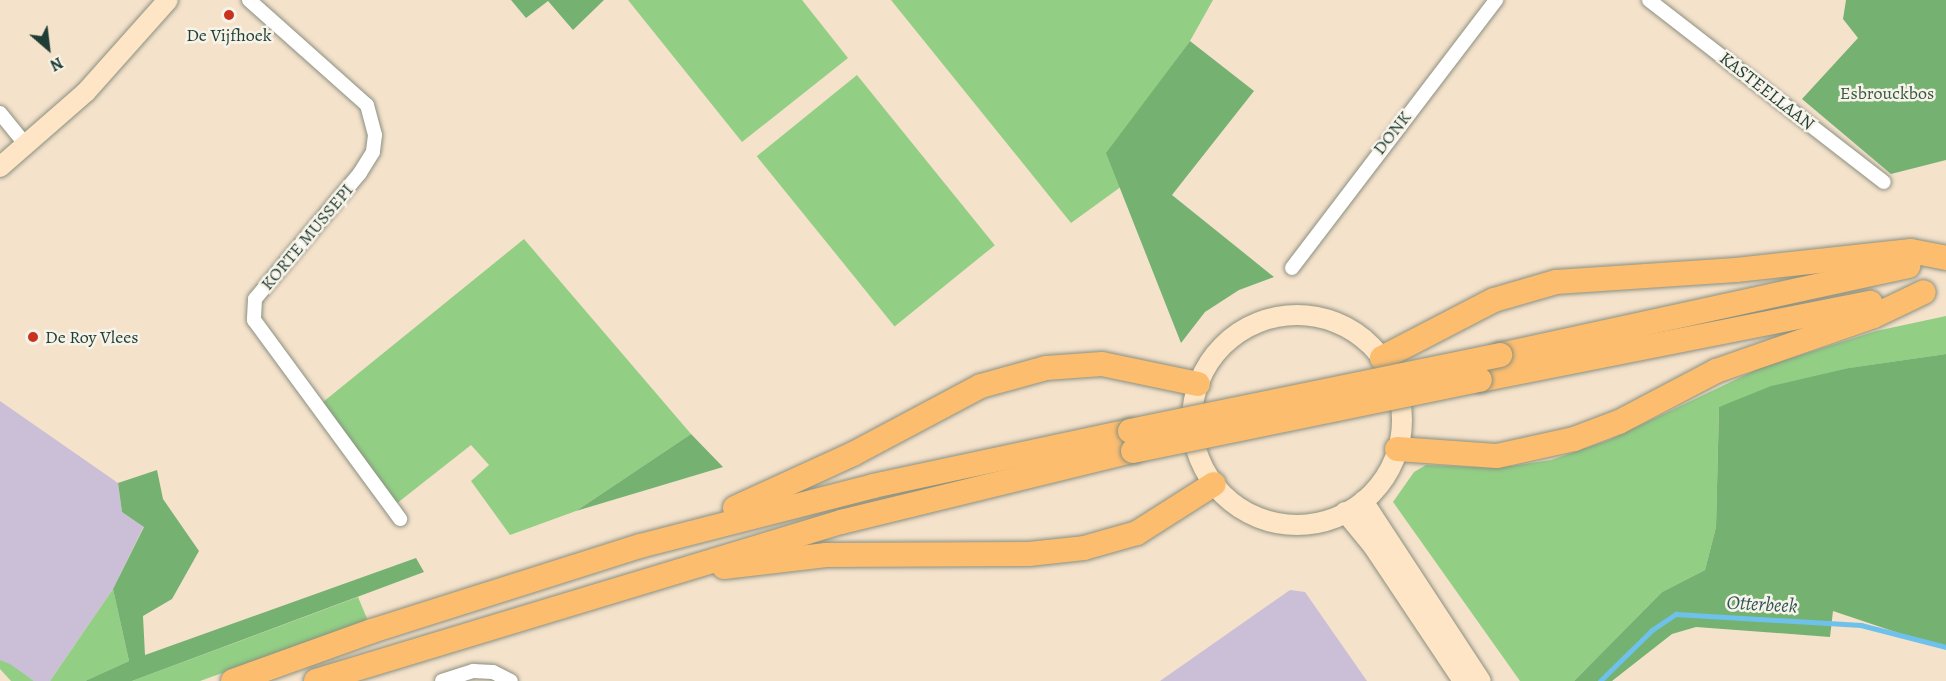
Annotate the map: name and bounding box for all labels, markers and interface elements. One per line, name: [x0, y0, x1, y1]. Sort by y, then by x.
marker: De Vijfhoek: [222, 8, 236, 22]
north arrow: [18, 18, 78, 78]
place label: De Vijfhoek: [186, 24, 272, 46]
street label: KASTEELLAAN: [1715, 47, 1819, 135]
text: N: [46, 51, 67, 76]
park label: Esbrouckbos: [1840, 82, 1934, 104]
street label: DONK: [1368, 107, 1416, 159]
street label: KORTE MUSSEPI: [256, 179, 358, 295]
place label: De Roy Vlees: [45, 326, 139, 348]
marker: De Roy Vlees: [26, 330, 40, 344]
water label: Otterbeek: [1726, 590, 1798, 618]

